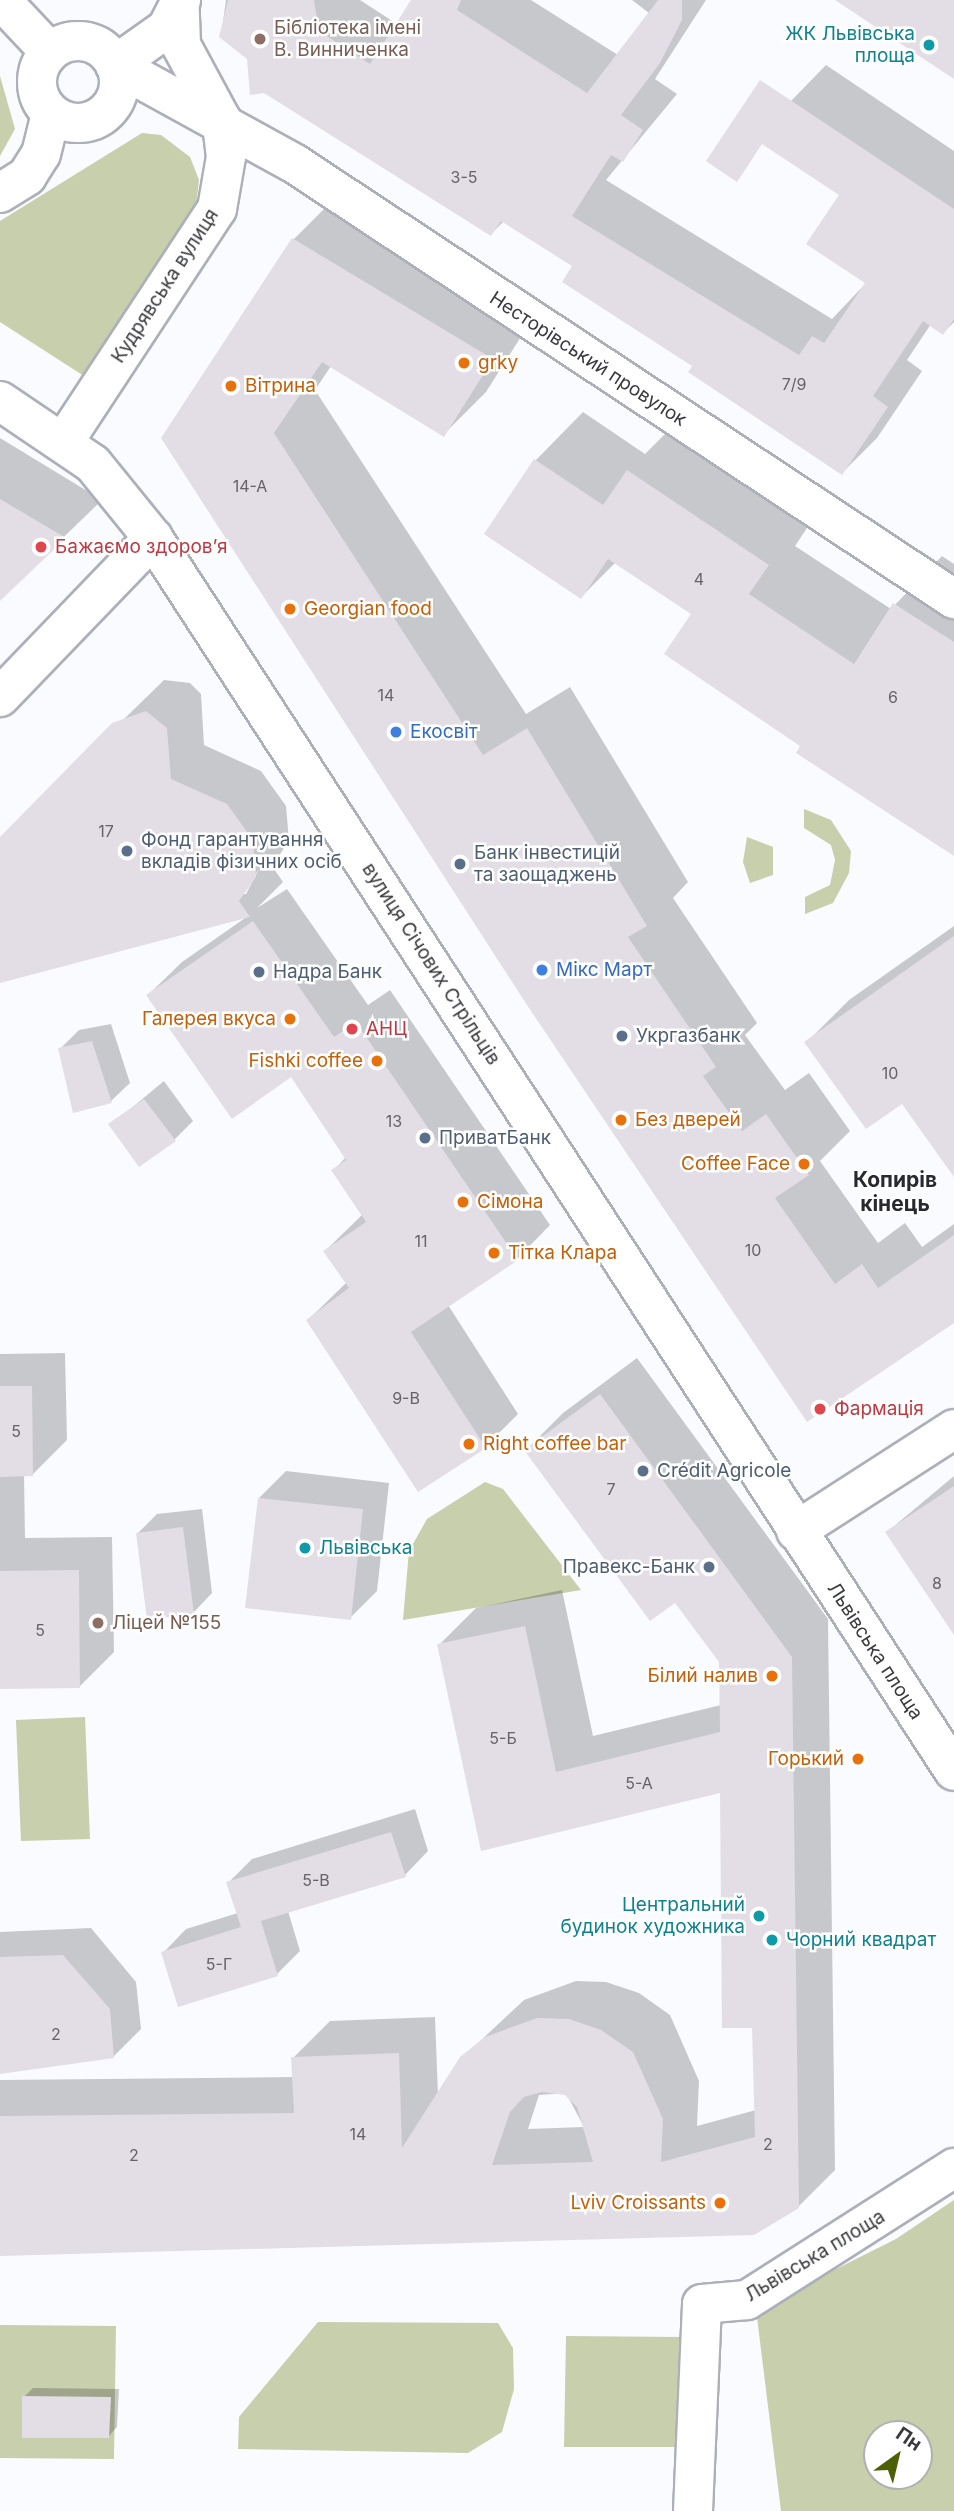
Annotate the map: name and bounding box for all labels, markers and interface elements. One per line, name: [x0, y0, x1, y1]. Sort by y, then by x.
place label: Бібліотека імені В. Винниченка: [274, 17, 421, 61]
place label: ЖК Львівська площа: [785, 23, 915, 67]
marker: Бібліотека імені В. Винниченка: [252, 31, 268, 47]
marker: ЖК Львівська площа: [921, 37, 937, 53]
house number: 3-5: [451, 167, 477, 187]
street label: Кудрявська вулиця: [107, 205, 223, 367]
street label: Несторівський провулок: [485, 287, 691, 431]
place label: grky: [478, 352, 518, 374]
marker: grky: [456, 355, 472, 371]
house number: 7/9: [782, 374, 806, 394]
place label: Вітрина: [245, 375, 316, 397]
marker: Вітрина: [223, 378, 239, 394]
house number: 14-А: [233, 476, 267, 496]
place label: Бажаємо здоровʼя: [55, 536, 227, 558]
marker: Бажаємо здоровʼя: [33, 539, 49, 555]
house number: 4: [694, 569, 704, 589]
place label: Georgian food: [304, 598, 432, 620]
marker: Georgian food: [282, 601, 298, 617]
house number: 14: [378, 685, 394, 705]
house number: 6: [888, 687, 898, 707]
place label: Екосвіт: [410, 721, 478, 743]
marker: Екосвіт: [388, 724, 404, 740]
house number: 17: [98, 821, 114, 841]
place label: Фонд гарантування вкладів фізичних осіб: [141, 829, 342, 873]
place label: Банк інвестицій та заощаджень: [474, 842, 620, 886]
marker: Фонд гарантування вкладів фізичних осіб: [119, 843, 135, 859]
marker: Банк інвестицій та заощаджень: [452, 856, 468, 872]
street label: вулиця Січових Стрільців: [357, 859, 505, 1069]
place label: Мікс Март: [556, 959, 652, 981]
place label: Надра Банк: [273, 961, 382, 983]
marker: Мікс Март: [534, 962, 550, 978]
marker: Надра Банк: [251, 964, 267, 980]
place label: Галерея вкуса: [142, 1008, 276, 1030]
marker: Галерея вкуса: [282, 1011, 298, 1027]
place label: АНЦ: [366, 1018, 407, 1040]
marker: АНЦ: [344, 1021, 360, 1037]
place label: Укргазбанк: [636, 1025, 741, 1047]
marker: Укргазбанк: [614, 1028, 630, 1044]
place label: Fishki coffee: [248, 1050, 363, 1072]
marker: Fishki coffee: [369, 1053, 385, 1069]
house number: 10: [882, 1063, 898, 1083]
place label: Без дверей: [635, 1109, 741, 1131]
house number: 13: [386, 1111, 402, 1131]
marker: Без дверей: [613, 1112, 629, 1128]
place label: ПриватБанк: [439, 1127, 551, 1149]
marker: ПриватБанк: [417, 1130, 433, 1146]
place label: Coffee Face: [681, 1153, 790, 1175]
marker: Coffee Face: [796, 1156, 812, 1172]
district label: Копирів кінець: [853, 1167, 937, 1217]
place label: Сімона: [477, 1191, 543, 1213]
marker: Сімона: [455, 1194, 471, 1210]
house number: 11: [414, 1231, 428, 1251]
house number: 10: [745, 1240, 761, 1260]
place label: Тітка Клара: [508, 1242, 617, 1264]
marker: Тітка Клара: [486, 1245, 502, 1261]
house number: 9-В: [392, 1388, 420, 1408]
place label: Фармація: [834, 1398, 924, 1420]
marker: Фармація: [812, 1401, 828, 1417]
house number: 5: [11, 1421, 21, 1441]
place label: Right coffee bar: [483, 1433, 626, 1455]
marker: Right coffee bar: [461, 1436, 477, 1452]
place label: Crédit Agricole: [657, 1460, 791, 1482]
marker: Crédit Agricole: [635, 1463, 651, 1479]
house number: 7: [606, 1479, 616, 1499]
place label: Львівська: [319, 1537, 412, 1559]
marker: Львівська: [297, 1540, 313, 1556]
place label: Правекс-Банк: [563, 1556, 695, 1578]
marker: Правекс-Банк: [701, 1559, 717, 1575]
house number: 8: [932, 1573, 942, 1593]
street label: Львівська площа: [822, 1578, 928, 1724]
place label: Ліцей №155: [112, 1612, 221, 1634]
marker: Ліцей №155: [90, 1615, 106, 1631]
house number: 5: [35, 1620, 45, 1640]
place label: Білий налив: [648, 1665, 758, 1687]
marker: Білий налив: [764, 1668, 780, 1684]
house number: 5-Б: [489, 1728, 517, 1748]
place label: Горький: [768, 1748, 844, 1770]
marker: Горький: [850, 1751, 866, 1767]
house number: 5-А: [625, 1773, 653, 1793]
house number: 5-В: [302, 1870, 330, 1890]
place label: Центральний будинок художника: [561, 1894, 745, 1938]
marker: Центральний будинок художника: [751, 1908, 767, 1924]
place label: Чорний квадрат: [786, 1929, 936, 1951]
marker: Чорний квадрат: [764, 1932, 780, 1948]
house number: 5-Г: [206, 1954, 232, 1974]
house number: 2: [51, 2024, 61, 2044]
house number: 14: [350, 2124, 366, 2144]
house number: 2: [763, 2134, 773, 2154]
house number: 2: [129, 2145, 139, 2165]
place label: Lviv Croissants: [571, 2192, 706, 2214]
marker: Lviv Croissants: [712, 2195, 728, 2211]
street label: Львівська площа: [741, 2205, 889, 2307]
north arrow: [863, 2420, 933, 2490]
text: Пн: [892, 2422, 926, 2456]

